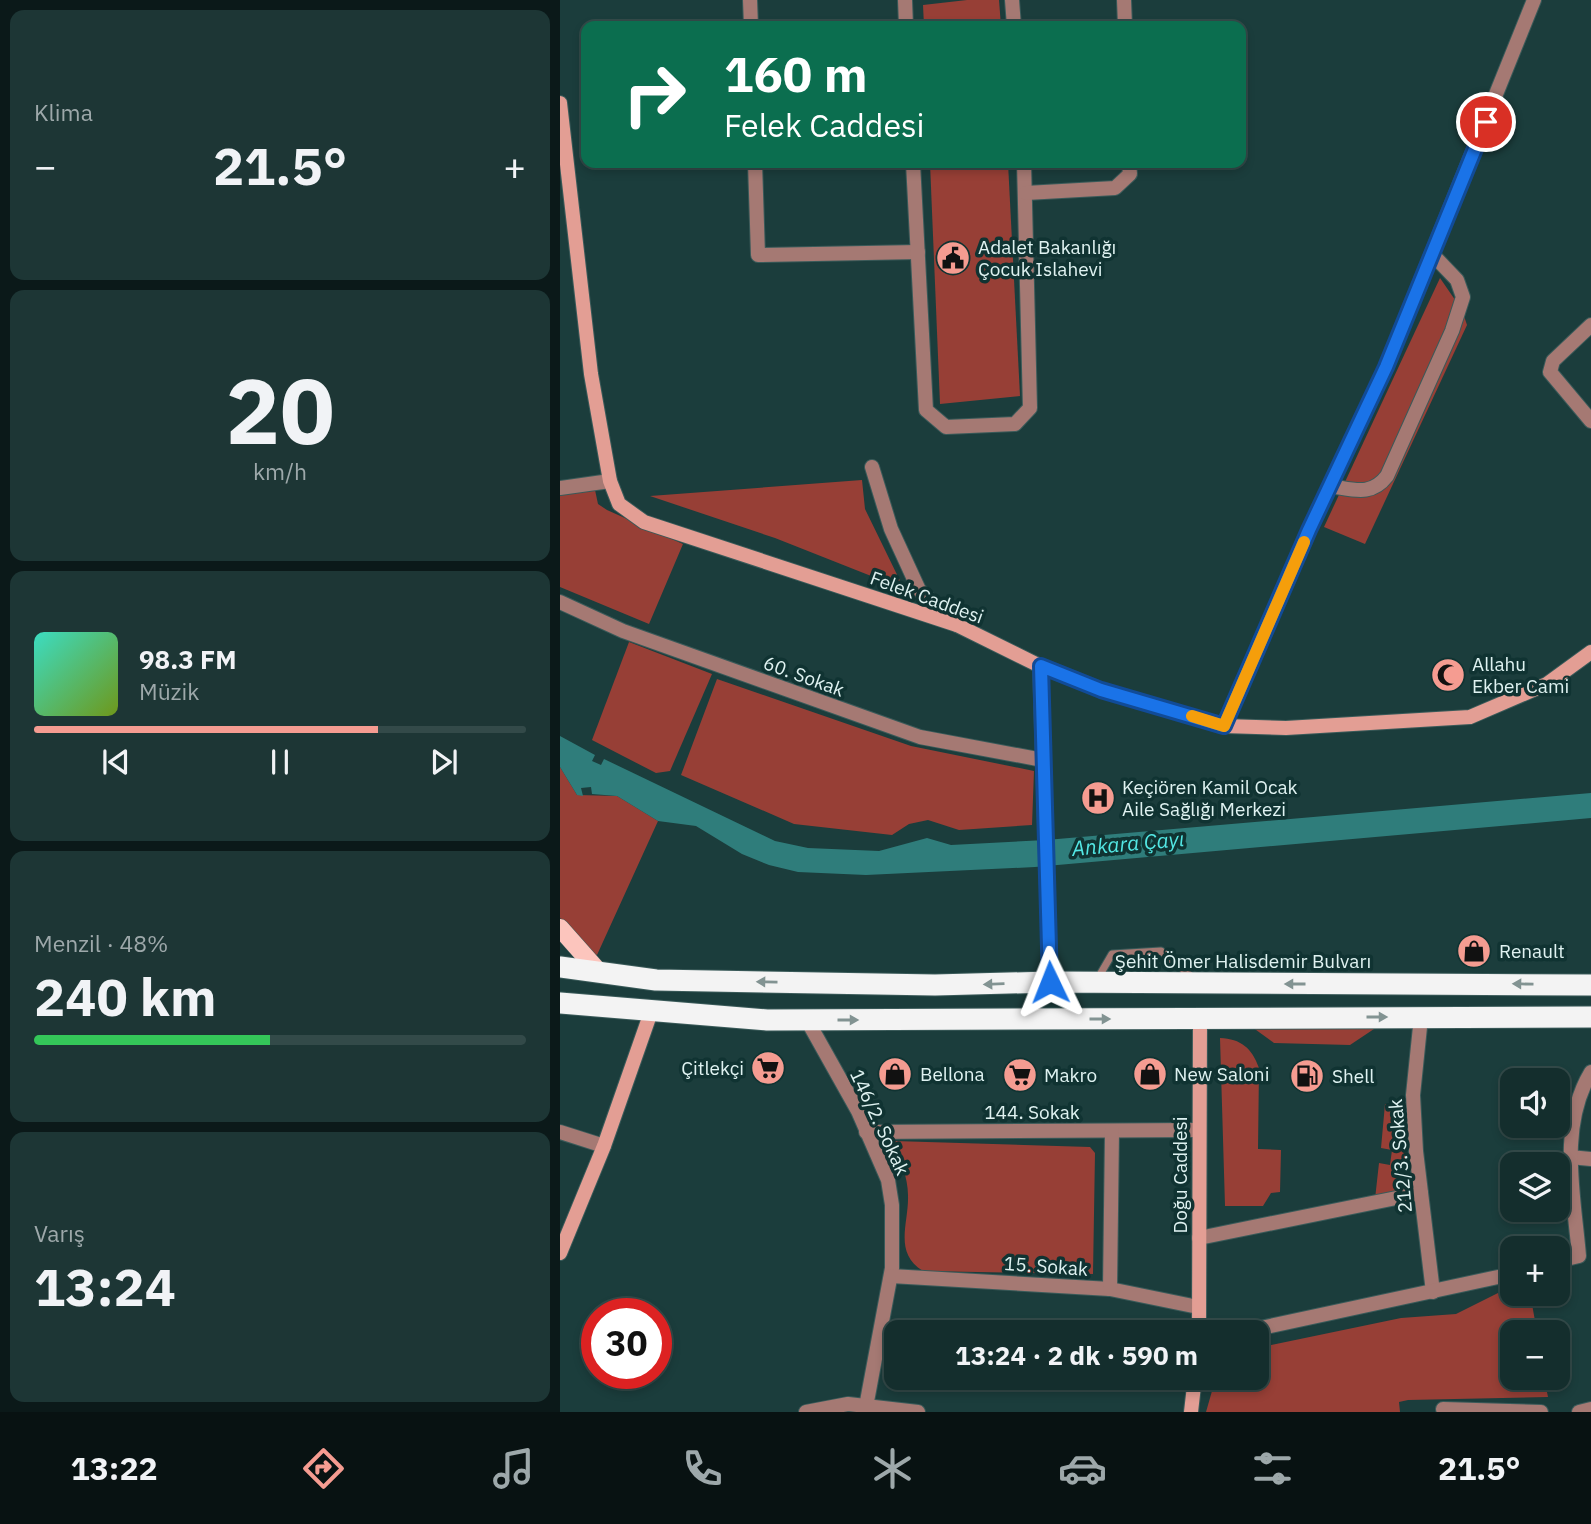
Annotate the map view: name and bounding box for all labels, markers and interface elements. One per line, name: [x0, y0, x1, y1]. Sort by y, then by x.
text: 160 m: [724, 42, 868, 105]
icon: right: [609, 49, 700, 140]
pin: [1456, 92, 1516, 152]
text: Klima: [34, 97, 93, 127]
icon: arrive: [1467, 103, 1505, 141]
text: Felek Caddesi: [724, 104, 925, 146]
text: 21.5°: [213, 132, 347, 199]
text: −: [34, 141, 57, 190]
text: +: [503, 141, 526, 190]
place label: Adalet Bakanlığı Çocuk Islahevi: [978, 235, 1116, 281]
public building icon: Adalet Bakanlığı Çocuk Islahevi: [934, 239, 972, 277]
text: 20: [225, 351, 335, 469]
text: km/h: [253, 456, 307, 486]
street label: Felek Caddesi: [867, 565, 987, 629]
text: 98.3 FM: [139, 642, 237, 676]
street label: 60. Sokak: [760, 650, 848, 702]
place label: Allahu Ekber Cami: [1472, 652, 1569, 698]
mosque icon: Allahu Ekber Cami: [1429, 656, 1467, 694]
text: Müzik: [139, 676, 199, 706]
icon: previous: [97, 743, 135, 781]
icon: pause: [261, 743, 299, 781]
icon: next: [425, 743, 463, 781]
place label: Keçiören Kamil Ocak Aile Sağlığı Merkezi: [1122, 775, 1298, 821]
hospital icon: Keçiören Kamil Ocak Aile Sağlığı Merkezi: [1079, 779, 1117, 817]
water label: Ankara Çayı: [1070, 824, 1185, 862]
text: Menzil · 48%: [34, 928, 168, 958]
shop icon: Renault: [1455, 932, 1493, 970]
place label: Renault: [1499, 939, 1565, 963]
position arrow: [1013, 945, 1087, 1019]
street label: Şehit Ömer Halisdemir Bulvarı: [1115, 949, 1371, 973]
text: 240 km: [34, 963, 216, 1030]
one-way arrow: [756, 977, 778, 988]
one-way arrow: [983, 978, 1005, 989]
one-way arrow: [1284, 978, 1306, 990]
one-way arrow: [1512, 978, 1534, 990]
one-way arrow: [1366, 1011, 1388, 1023]
one-way arrow: [1089, 1013, 1111, 1024]
one-way arrow: [837, 1014, 859, 1026]
supermarket icon: Çitlekçi: [749, 1049, 787, 1087]
shop icon: Bellona: [876, 1055, 914, 1093]
shop icon: New Saloni: [1131, 1055, 1169, 1093]
place label: Çitlekçi: [681, 1056, 744, 1080]
supermarket icon: Makro: [1001, 1056, 1039, 1094]
fuel station icon: Shell: [1288, 1057, 1326, 1095]
place label: Bellona: [920, 1062, 985, 1086]
place label: New Saloni: [1174, 1062, 1269, 1086]
place label: Makro: [1044, 1063, 1097, 1087]
place label: Shell: [1332, 1064, 1375, 1088]
street label: 146/2. Sokak: [845, 1065, 915, 1179]
map controls: [1500, 1068, 1570, 1390]
button: sound: [1500, 1068, 1570, 1138]
street label: 212/3. Sokak: [1383, 1098, 1417, 1214]
street label: 144. Sokak: [984, 1100, 1080, 1124]
street label: Doğu Caddesi: [1168, 1116, 1192, 1234]
button: layers: [1500, 1152, 1570, 1222]
text: Varış: [34, 1218, 85, 1248]
button: +: [1500, 1236, 1570, 1306]
street label: 15. Sokak: [1003, 1251, 1089, 1281]
text: 13:24: [34, 1253, 176, 1320]
speed limit sign: 30: [581, 1298, 672, 1389]
button: −: [1500, 1320, 1570, 1390]
text: 13:24 · 2 dk · 590 m: [955, 1338, 1198, 1372]
icon: directions: [299, 1444, 348, 1493]
icon: music: [489, 1444, 538, 1493]
icon: phone: [678, 1444, 727, 1493]
icon: climate: [868, 1444, 917, 1493]
icon: car: [1058, 1444, 1107, 1493]
icon: filters: [1248, 1444, 1297, 1493]
text: 13:22: [70, 1447, 158, 1489]
text: 21.5°: [1438, 1447, 1521, 1489]

